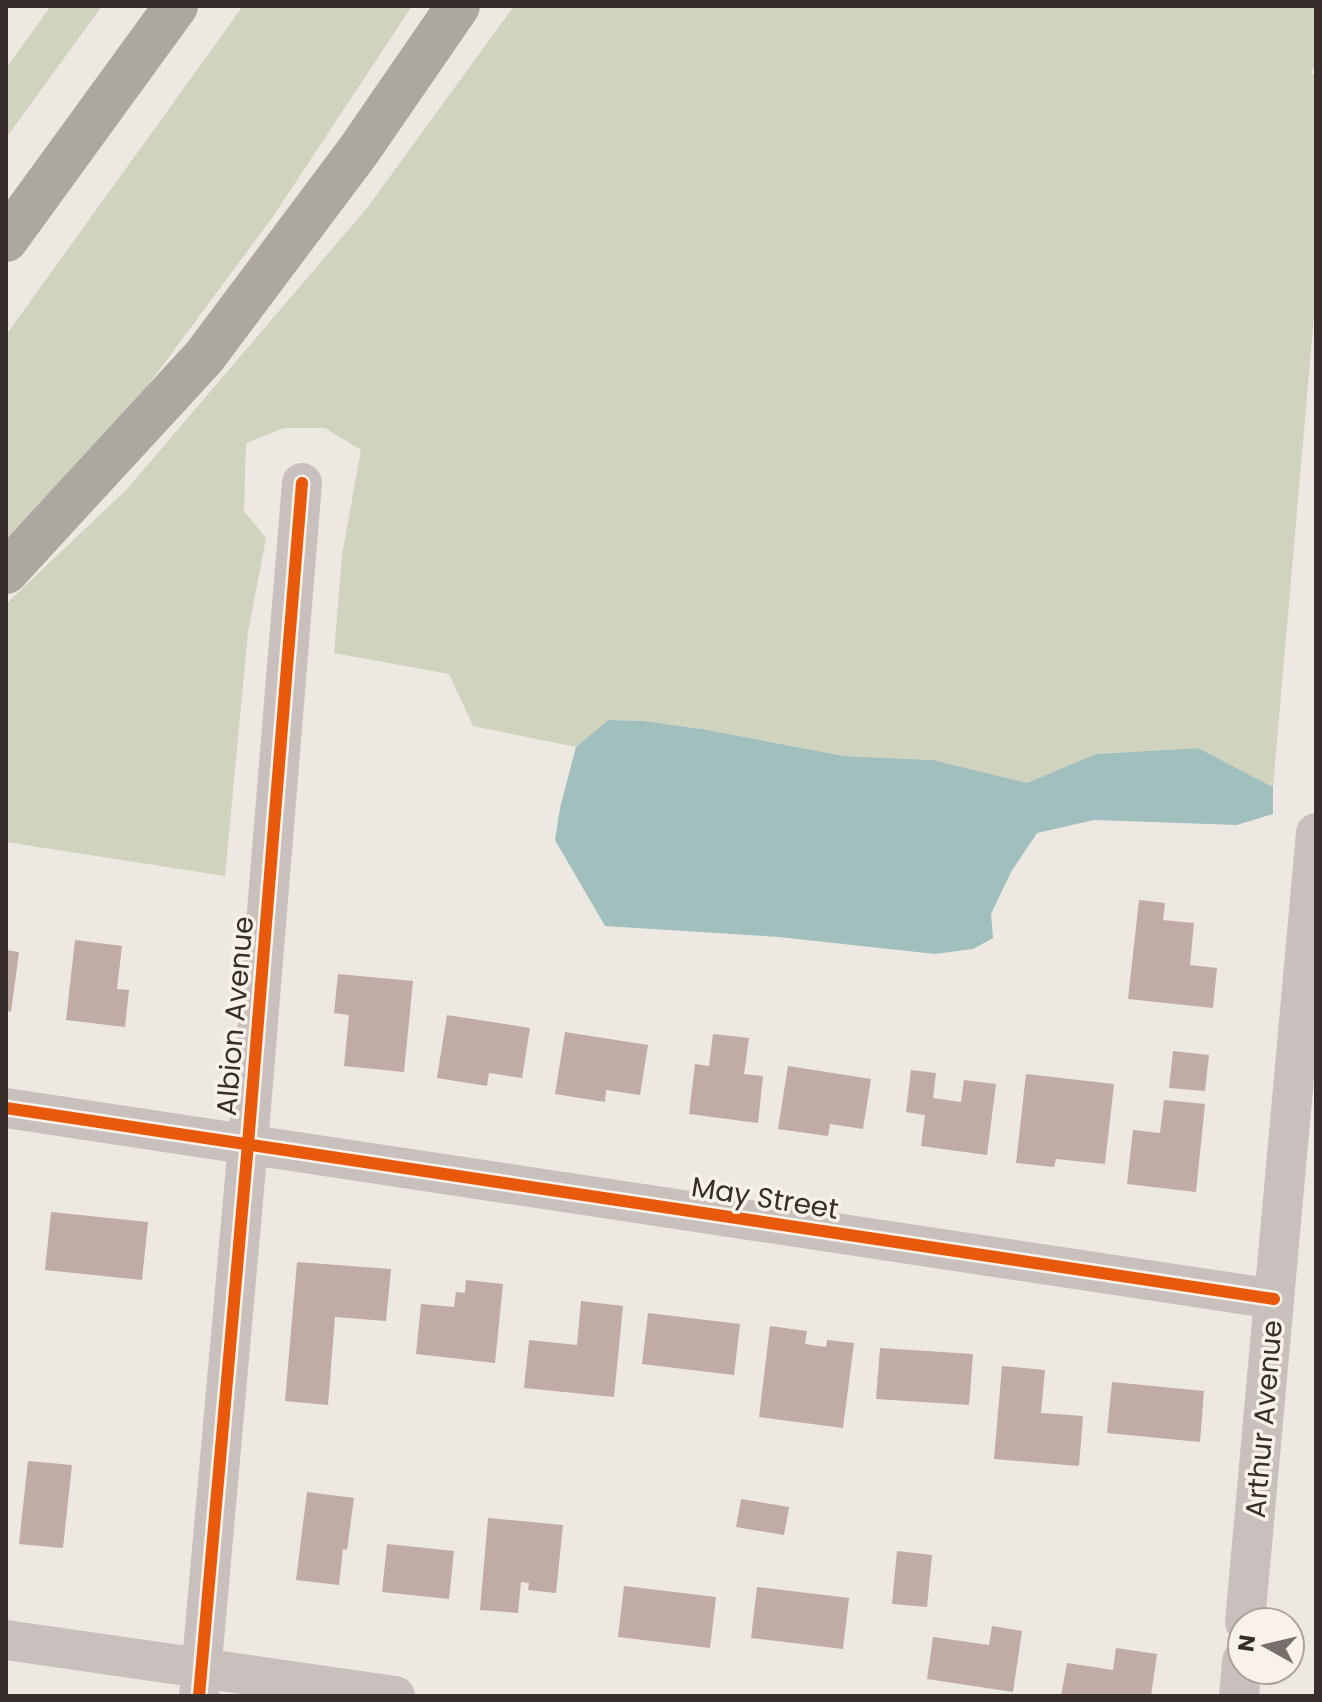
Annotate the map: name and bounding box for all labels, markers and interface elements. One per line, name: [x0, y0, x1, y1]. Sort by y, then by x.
street label: Albion Avenue: [207, 915, 263, 1117]
street label: May Street: [689, 1167, 841, 1229]
street label: Arthur Avenue: [1236, 1318, 1292, 1520]
north arrow: [1226, 1606, 1306, 1686]
text: N: [1230, 1633, 1263, 1654]

